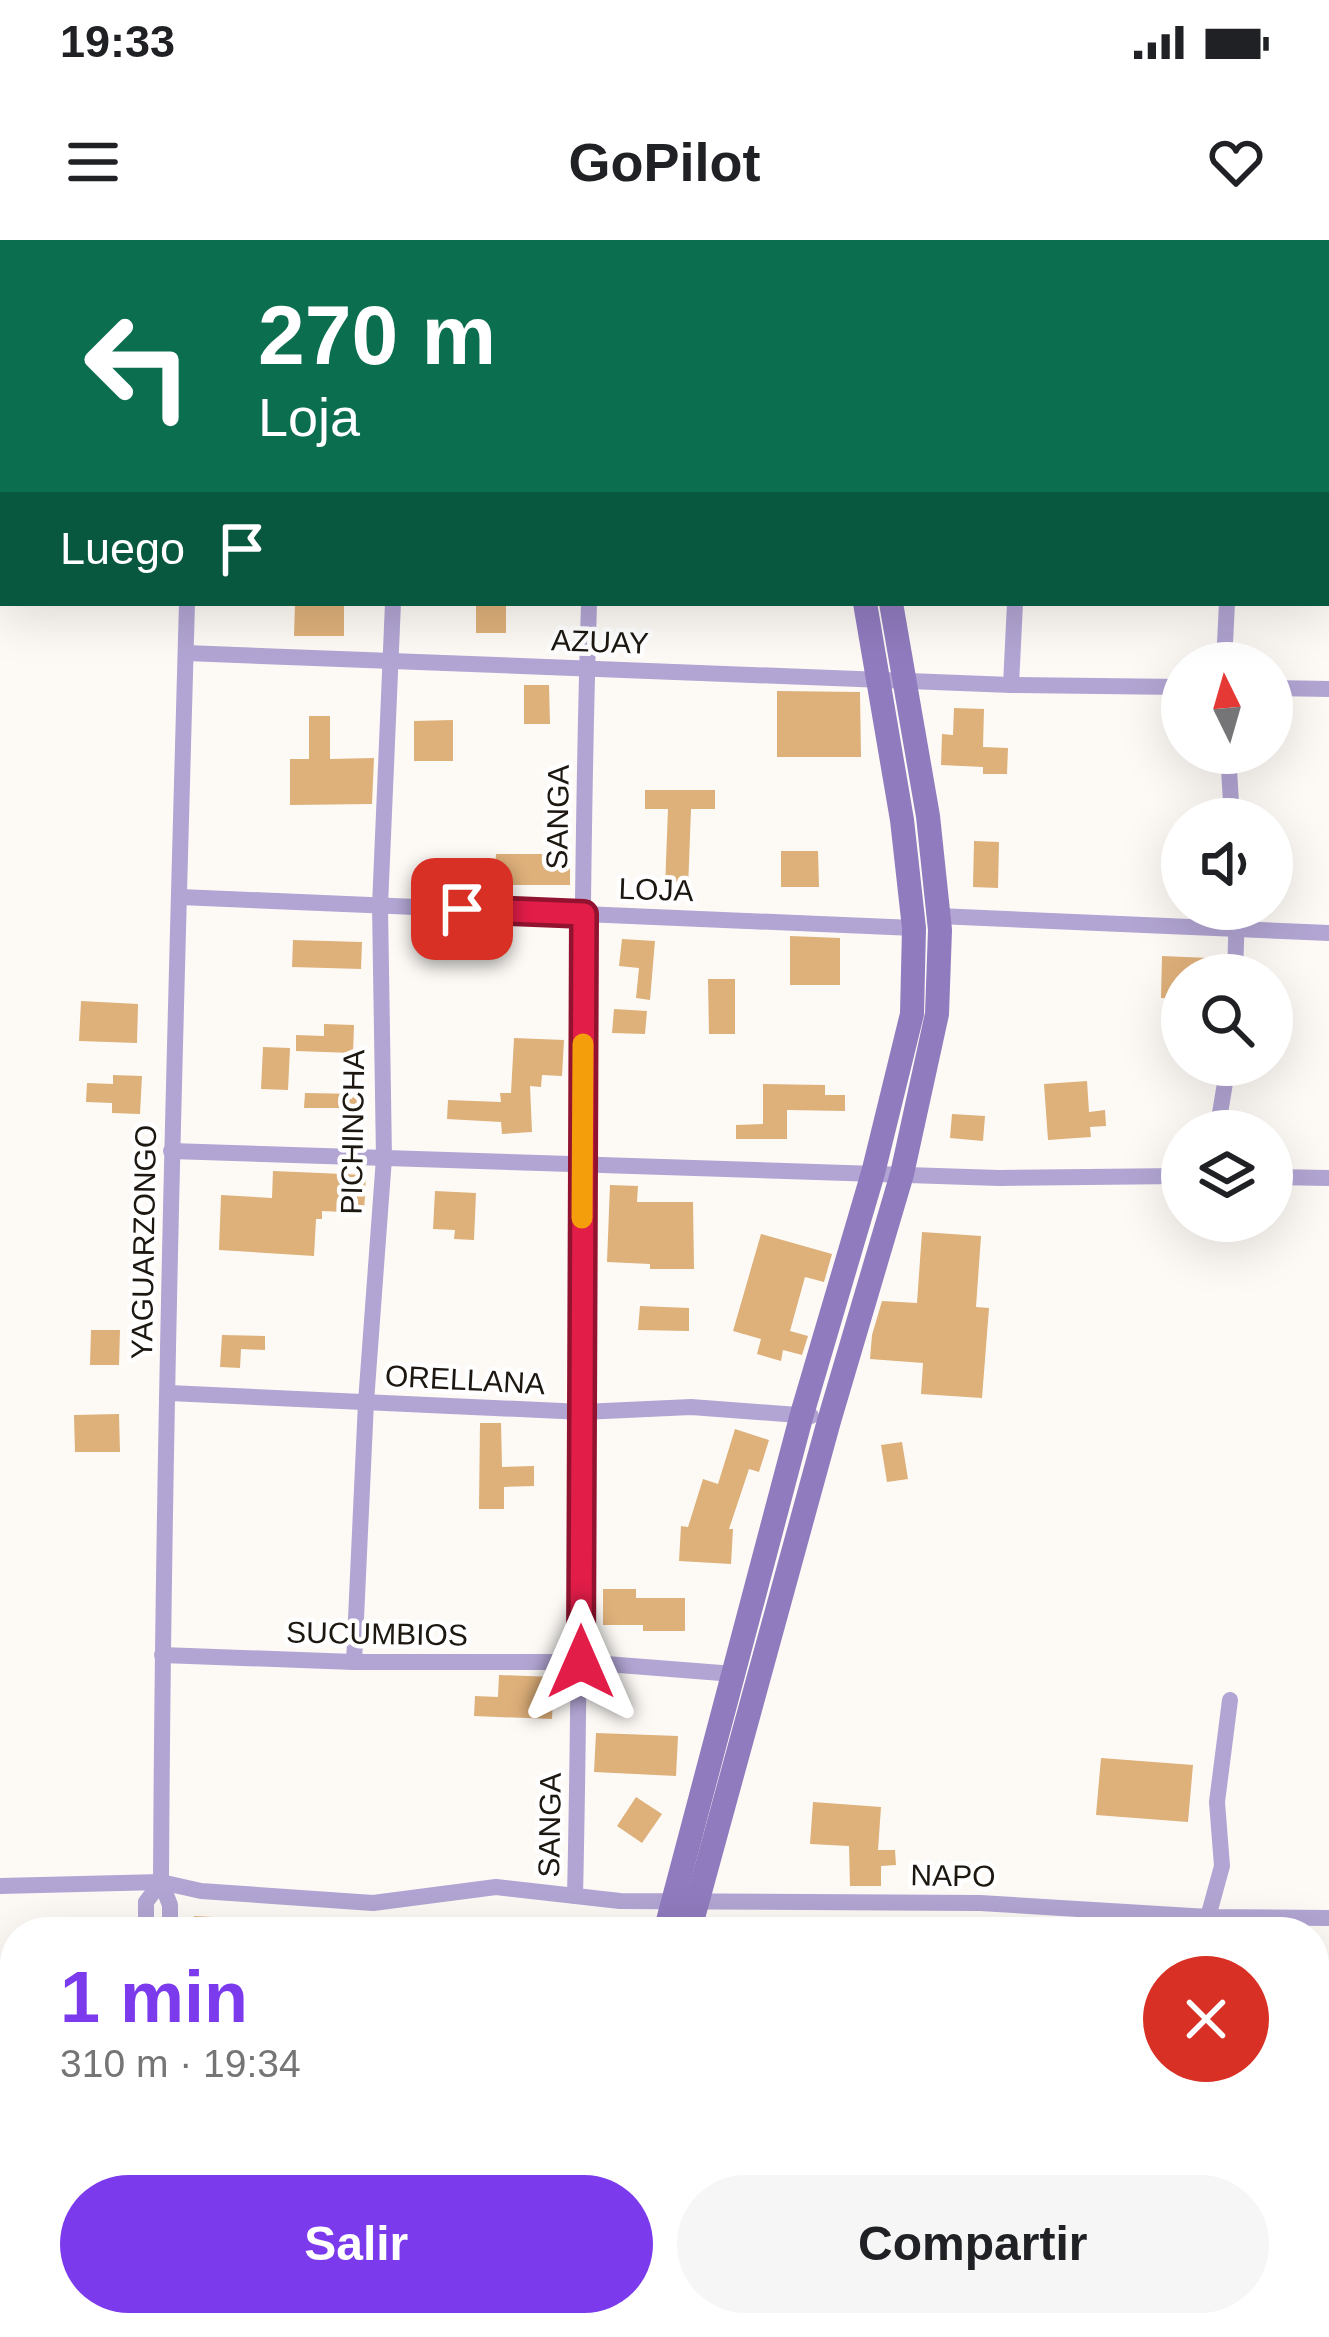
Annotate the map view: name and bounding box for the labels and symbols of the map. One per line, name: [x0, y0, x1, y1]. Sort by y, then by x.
street label: AZUAY: [551, 623, 649, 660]
north arrow: [1161, 642, 1293, 774]
street label: SANGA: [540, 764, 575, 870]
pin: [411, 858, 513, 960]
street label: LOJA: [618, 872, 694, 907]
street label: PICHINCHA: [335, 1049, 370, 1215]
street label: YAGUARZONGO: [125, 1124, 162, 1359]
street label: ORELLANA: [384, 1359, 546, 1400]
position arrow: [518, 1599, 644, 1725]
street label: SUCUMBIOS: [286, 1615, 468, 1652]
street label: SANGA: [532, 1772, 567, 1878]
street label: NAPO: [910, 1858, 996, 1893]

